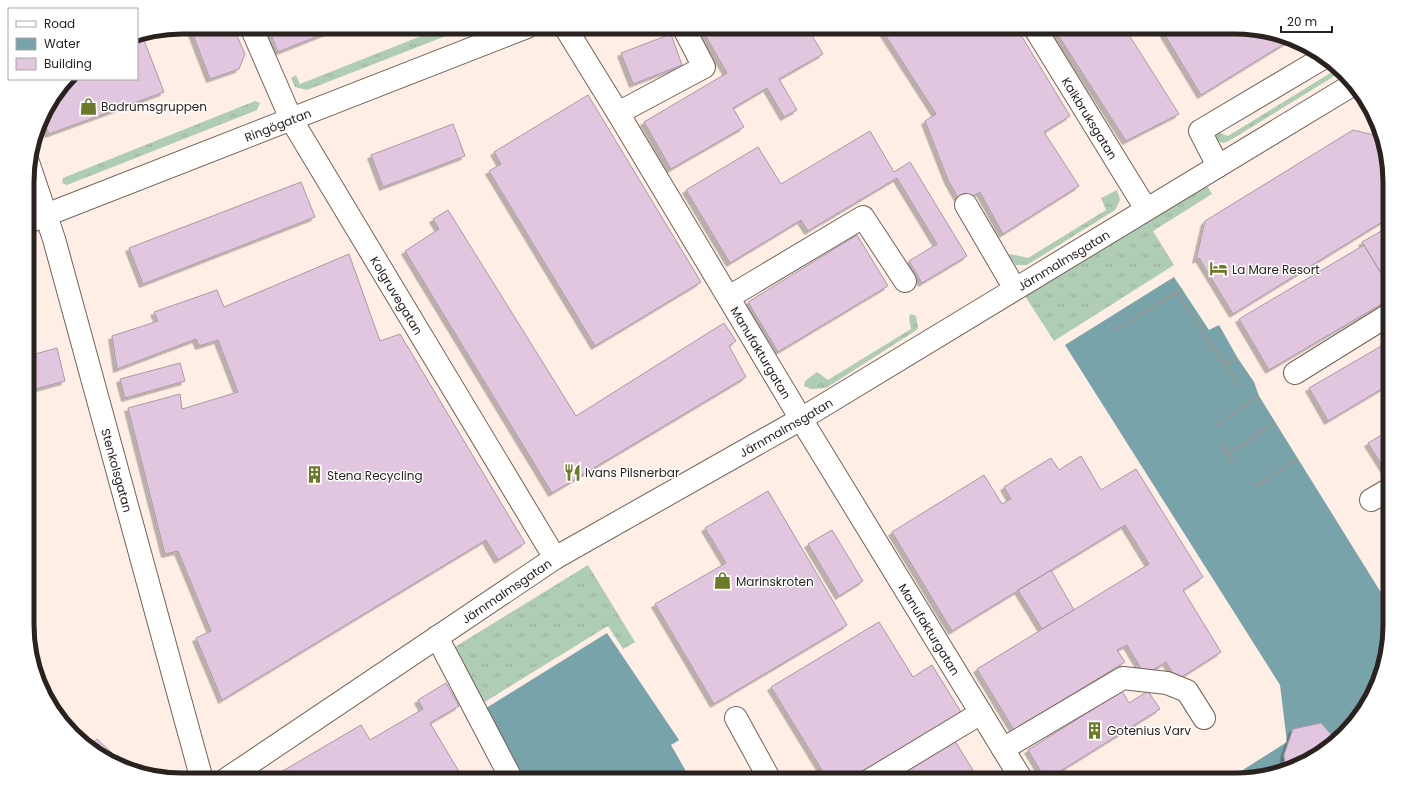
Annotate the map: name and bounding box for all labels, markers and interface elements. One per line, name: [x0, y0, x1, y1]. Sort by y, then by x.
legend: [8, 8, 138, 80]
scale bar: [1281, 8, 1332, 34]
text: 20 m: [1287, 13, 1317, 30]
text: Road: [44, 15, 75, 32]
text: Water: [44, 35, 81, 52]
text: Building: [44, 55, 92, 72]
street label: Kalkbruksgatan: [1058, 74, 1122, 162]
shop icon: Badrumsgruppen: [78, 96, 98, 116]
place label: Badrumsgruppen: [101, 98, 207, 115]
street label: Ringögatan: [242, 104, 313, 145]
street label: Järnmalmsgatan: [1014, 225, 1113, 295]
street label: Kolgruvegatan: [367, 253, 427, 338]
hotel icon: La Mare Resort: [1209, 259, 1229, 279]
place label: La Mare Resort: [1232, 261, 1320, 278]
street label: Manufakturgatan: [727, 303, 795, 402]
street label: Järnmalmsgatan: [736, 393, 836, 461]
street label: Stenkolsgatan: [98, 426, 137, 514]
restaurant icon: Ivans Pilsnerbar: [562, 462, 582, 482]
place label: Ivans Pilsnerbar: [585, 464, 680, 481]
building icon: Stena Recycling: [304, 465, 324, 485]
place label: Stena Recycling: [327, 467, 423, 484]
street label: Järnmalmsgatan: [458, 554, 555, 627]
shop icon: Marinskroten: [713, 571, 733, 591]
place label: Marinskroten: [736, 573, 814, 590]
street label: Manufakturgatan: [895, 580, 964, 678]
building icon: Gotenius Varv: [1084, 720, 1104, 740]
place label: Gotenius Varv: [1107, 722, 1191, 739]

